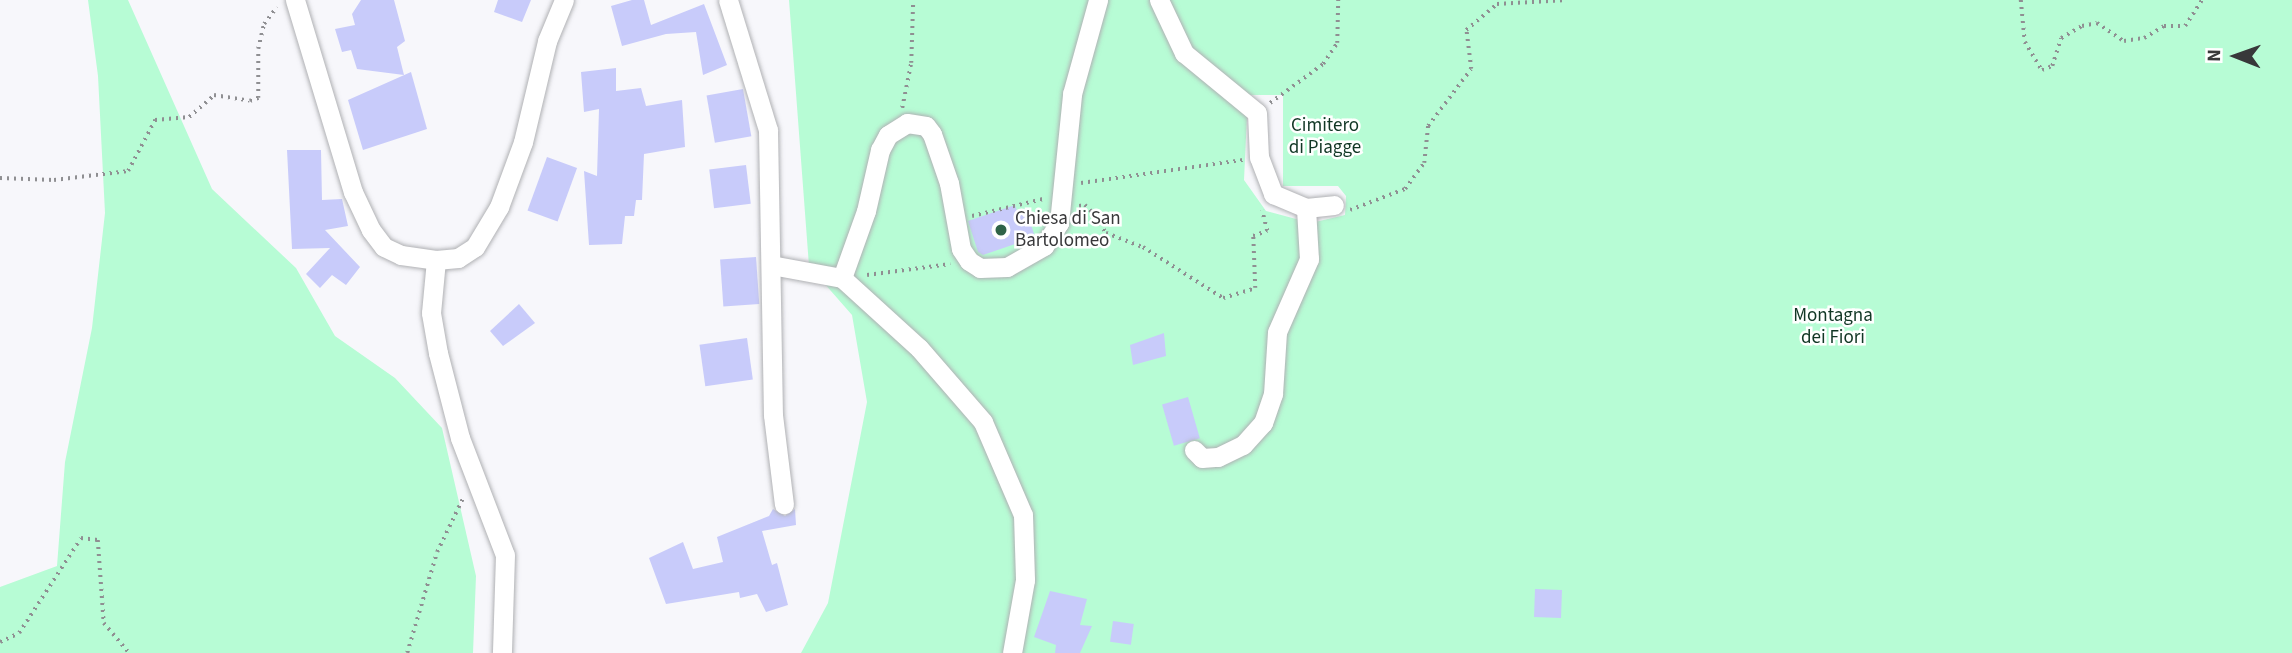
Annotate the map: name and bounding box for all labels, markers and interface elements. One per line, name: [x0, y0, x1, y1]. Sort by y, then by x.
north arrow: [2201, 21, 2271, 91]
text: N: [2201, 49, 2228, 62]
park label: Cimitero di Piagge: [1289, 115, 1361, 159]
place label: Chiesa di San Bartolomeo: [1015, 208, 1121, 252]
marker: Chiesa di San Bartolomeo: [993, 222, 1009, 238]
park label: Montagna dei Fiori: [1793, 305, 1873, 349]

